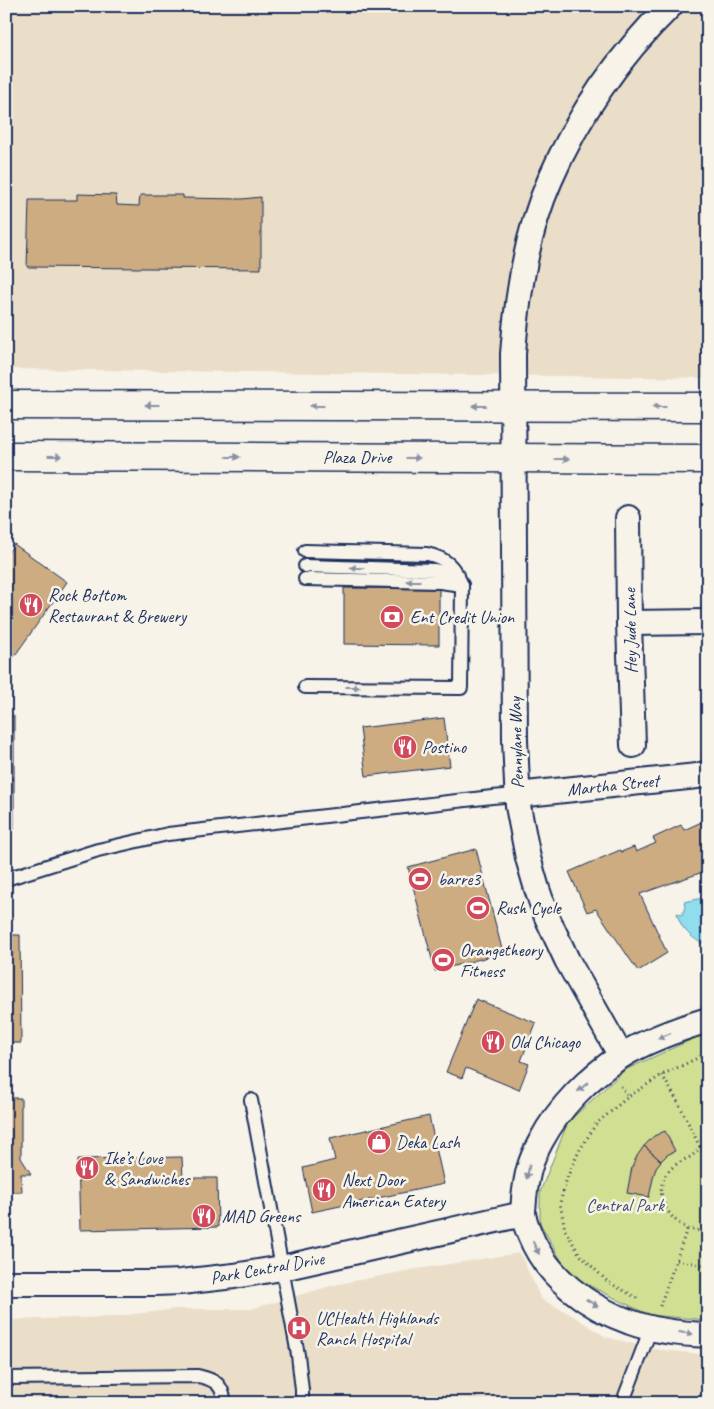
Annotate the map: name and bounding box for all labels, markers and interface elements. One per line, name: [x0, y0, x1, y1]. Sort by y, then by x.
one-way arrow: [143, 401, 159, 409]
one-way arrow: [308, 402, 324, 410]
one-way arrow: [471, 402, 487, 410]
one-way arrow: [651, 403, 667, 411]
street label: Plaza Drive: [323, 446, 393, 468]
one-way arrow: [47, 452, 63, 460]
one-way arrow: [226, 453, 242, 461]
one-way arrow: [406, 454, 422, 462]
one-way arrow: [554, 455, 570, 463]
one-way arrow: [349, 564, 365, 572]
one-way arrow: [405, 577, 421, 585]
place label: Rock Bottom Restaurant & Brewery: [48, 584, 188, 627]
street label: Hey Jude Lane: [618, 587, 642, 674]
restaurant icon: Rock Bottom Restaurant & Brewery: [18, 592, 44, 618]
bank icon: Ent Credit Union: [379, 604, 405, 630]
place label: Ent Credit Union: [410, 606, 515, 628]
one-way arrow: [346, 683, 362, 691]
street label: Pennylane Way: [503, 695, 529, 789]
restaurant icon: Postino: [392, 734, 418, 760]
place label: Postino: [422, 736, 468, 758]
street label: Martha Street: [566, 769, 663, 801]
sports icon: barre3: [407, 866, 433, 892]
place label: barre3: [438, 868, 482, 890]
sports icon: Rush Cycle: [465, 895, 491, 921]
place label: Rush Cycle: [496, 897, 562, 919]
place label: Orangetheory Fitness: [460, 939, 544, 982]
sports icon: Orangetheory Fitness: [430, 947, 456, 973]
restaurant icon: Old Chicago: [480, 1029, 506, 1055]
place label: Old Chicago: [510, 1031, 582, 1053]
one-way arrow: [656, 1032, 671, 1040]
one-way arrow: [578, 1081, 590, 1093]
shop icon: Deka Lash: [366, 1129, 392, 1155]
place label: Deka Lash: [396, 1131, 461, 1153]
place label: Ike’s Love & Sandwiches: [104, 1147, 191, 1190]
restaurant icon: Ike’s Love & Sandwiches: [74, 1155, 100, 1181]
one-way arrow: [524, 1165, 532, 1180]
place label: Next Door American Eatery: [342, 1169, 447, 1212]
restaurant icon: Next Door American Eatery: [311, 1177, 337, 1203]
park label: Central Park: [586, 1194, 665, 1216]
restaurant icon: MAD Greens: [191, 1203, 217, 1229]
place label: MAD Greens: [222, 1205, 302, 1227]
one-way arrow: [532, 1241, 540, 1256]
street label: Park Central Drive: [208, 1247, 327, 1289]
one-way arrow: [585, 1299, 598, 1308]
place label: UCHealth Highlands Ranch Hospital: [316, 1307, 440, 1350]
hospital icon: UCHealth Highlands Ranch Hospital: [286, 1315, 312, 1341]
one-way arrow: [678, 1329, 694, 1337]

